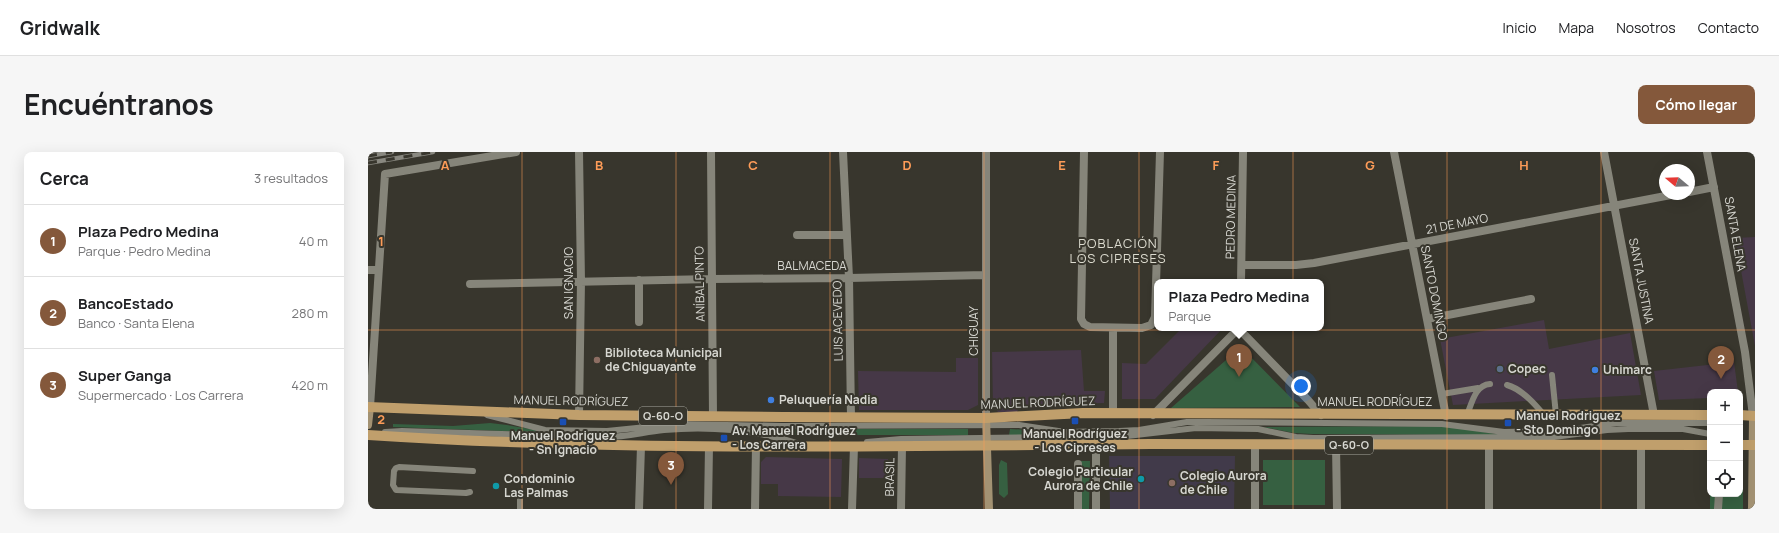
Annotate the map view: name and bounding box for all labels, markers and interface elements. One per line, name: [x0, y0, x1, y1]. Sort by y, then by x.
text: Gridwalk: [20, 15, 100, 41]
text: Inicio: [1503, 18, 1537, 37]
text: Mapa: [1559, 18, 1594, 37]
text: Nosotros: [1616, 18, 1676, 37]
text: Contacto: [1698, 18, 1759, 37]
text: Encuéntranos: [24, 85, 214, 123]
button: Cómo llegar: [1638, 85, 1755, 124]
text: A: [441, 156, 450, 174]
text: B: [595, 156, 603, 174]
text: C: [748, 156, 758, 174]
text: D: [902, 156, 912, 174]
text: E: [1058, 156, 1066, 174]
text: F: [1213, 156, 1220, 174]
text: G: [1365, 156, 1375, 174]
text: H: [1519, 156, 1529, 174]
north arrow: [1659, 164, 1695, 200]
text: Cerca: [40, 167, 89, 190]
text: 3 resultados: [254, 169, 328, 187]
street label: PEDRO MEDINA: [1221, 174, 1240, 259]
street label: SANTA ELENA: [1721, 195, 1751, 273]
street label: 21 DE MAYO: [1424, 209, 1490, 238]
text: Plaza Pedro Medina: [78, 221, 219, 242]
text: 1: [50, 232, 56, 250]
text: 40 m: [299, 232, 328, 250]
text: 1: [378, 232, 384, 250]
district label: POBLACIÓN LOS CIPRESES: [1070, 234, 1166, 267]
street label: SANTA JUSTINA: [1625, 237, 1658, 326]
text: Parque · Pedro Medina: [78, 242, 211, 260]
street label: SANTO DOMINGO: [1417, 244, 1452, 342]
street label: SAN IGNACIO: [560, 246, 577, 319]
street label: ANÍBAL PINTO: [690, 246, 709, 322]
street label: BALMACEDA: [777, 257, 847, 274]
popup: [1154, 279, 1324, 331]
street label: LUIS ACEVEDO: [828, 280, 847, 362]
text: Plaza Pedro Medina: [1169, 286, 1309, 307]
text: BancoEstado: [78, 293, 174, 314]
text: 2: [49, 304, 57, 322]
text: 280 m: [291, 304, 328, 322]
street label: CHIGUAY: [965, 306, 982, 356]
text: Parque: [1169, 307, 1211, 325]
text: Banco · Santa Elena: [78, 314, 194, 332]
place label: Biblioteca Municipal de Chiguayante: [605, 344, 722, 375]
pin: 1: [1226, 344, 1252, 377]
pin: 2: [1708, 346, 1734, 379]
marker: Biblioteca Municipal de Chiguayante: [592, 355, 602, 365]
place label: Copec: [1508, 360, 1546, 377]
place label: Unimarc: [1603, 361, 1652, 378]
marker: Copec: [1495, 364, 1505, 374]
text: Super Ganga: [78, 365, 171, 386]
marker: Unimarc: [1590, 365, 1600, 375]
text: 3: [49, 376, 57, 394]
text: 420 m: [291, 376, 328, 394]
your location: [1291, 376, 1311, 396]
text: Supermercado · Los Carrera: [78, 386, 243, 404]
map controls: [1707, 389, 1743, 497]
button: +: [1707, 389, 1743, 425]
street label: MANUEL RODRÍGUEZ: [513, 391, 629, 410]
place label: Peluquería Nadia: [779, 391, 878, 408]
street label: MANUEL RODRÍGUEZ: [980, 392, 1096, 413]
street label: MANUEL RODRÍGUEZ: [1318, 393, 1432, 410]
marker: Peluquería Nadia: [766, 395, 776, 405]
road number: Q-60-O: [639, 407, 687, 425]
place label: Manuel Rodriguez - Sto Domingo: [1516, 407, 1621, 438]
text: 2: [377, 410, 385, 428]
marker: Manuel Rodríguez - Los Cipreses: [1070, 416, 1080, 426]
marker: Manuel Rodriguez - Sn Ignacio: [558, 417, 568, 427]
marker: Manuel Rodriguez - Sto Domingo: [1503, 418, 1513, 428]
place label: Av. Manuel Rodríguez - Los Carrera: [732, 422, 856, 453]
place label: Manuel Rodríguez - Los Cipreses: [1023, 425, 1127, 456]
button: −: [1707, 425, 1743, 461]
place label: Manuel Rodriguez - Sn Ignacio: [511, 427, 615, 458]
marker: Av. Manuel Rodríguez - Los Carrera: [719, 433, 729, 443]
road number: Q-60-O: [1325, 436, 1373, 454]
pin: 3: [658, 452, 684, 485]
street label: BRASIL: [881, 458, 898, 496]
button: locate: [1707, 461, 1743, 497]
place label: Colegio Particular Aurora de Chile: [1028, 463, 1133, 494]
place label: Colegio Aurora de Chile: [1180, 467, 1267, 498]
place label: Condominio Las Palmas: [504, 470, 575, 501]
marker: Colegio Particular Aurora de Chile: [1136, 474, 1146, 484]
marker: Colegio Aurora de Chile: [1167, 478, 1177, 488]
marker: Condominio Las Palmas: [491, 481, 501, 491]

